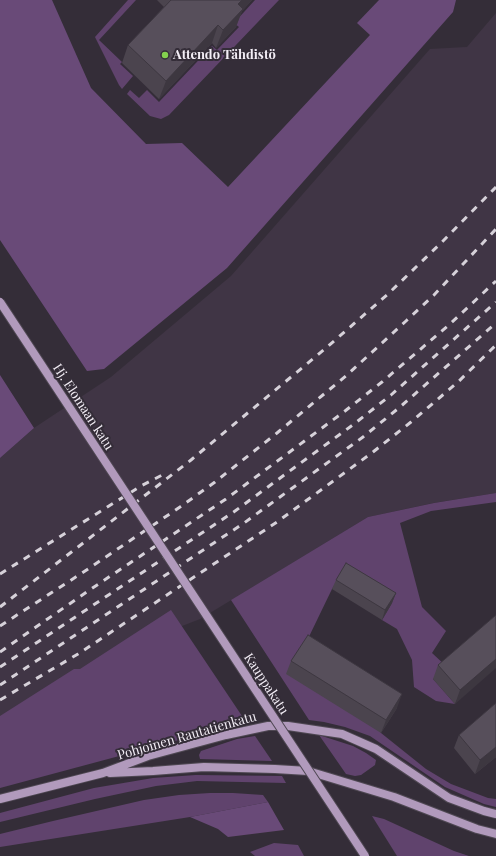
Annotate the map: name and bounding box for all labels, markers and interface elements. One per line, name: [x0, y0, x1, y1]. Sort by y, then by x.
place label: Attendo Tähdistö: [173, 47, 276, 63]
marker: Attendo Tähdistö: [160, 50, 170, 60]
street label: Hj. Elomaan katu: [49, 361, 117, 453]
street label: Kauppakatu: [240, 650, 292, 718]
street label: Pohjoinen Rautatienkatu: [116, 709, 258, 763]

